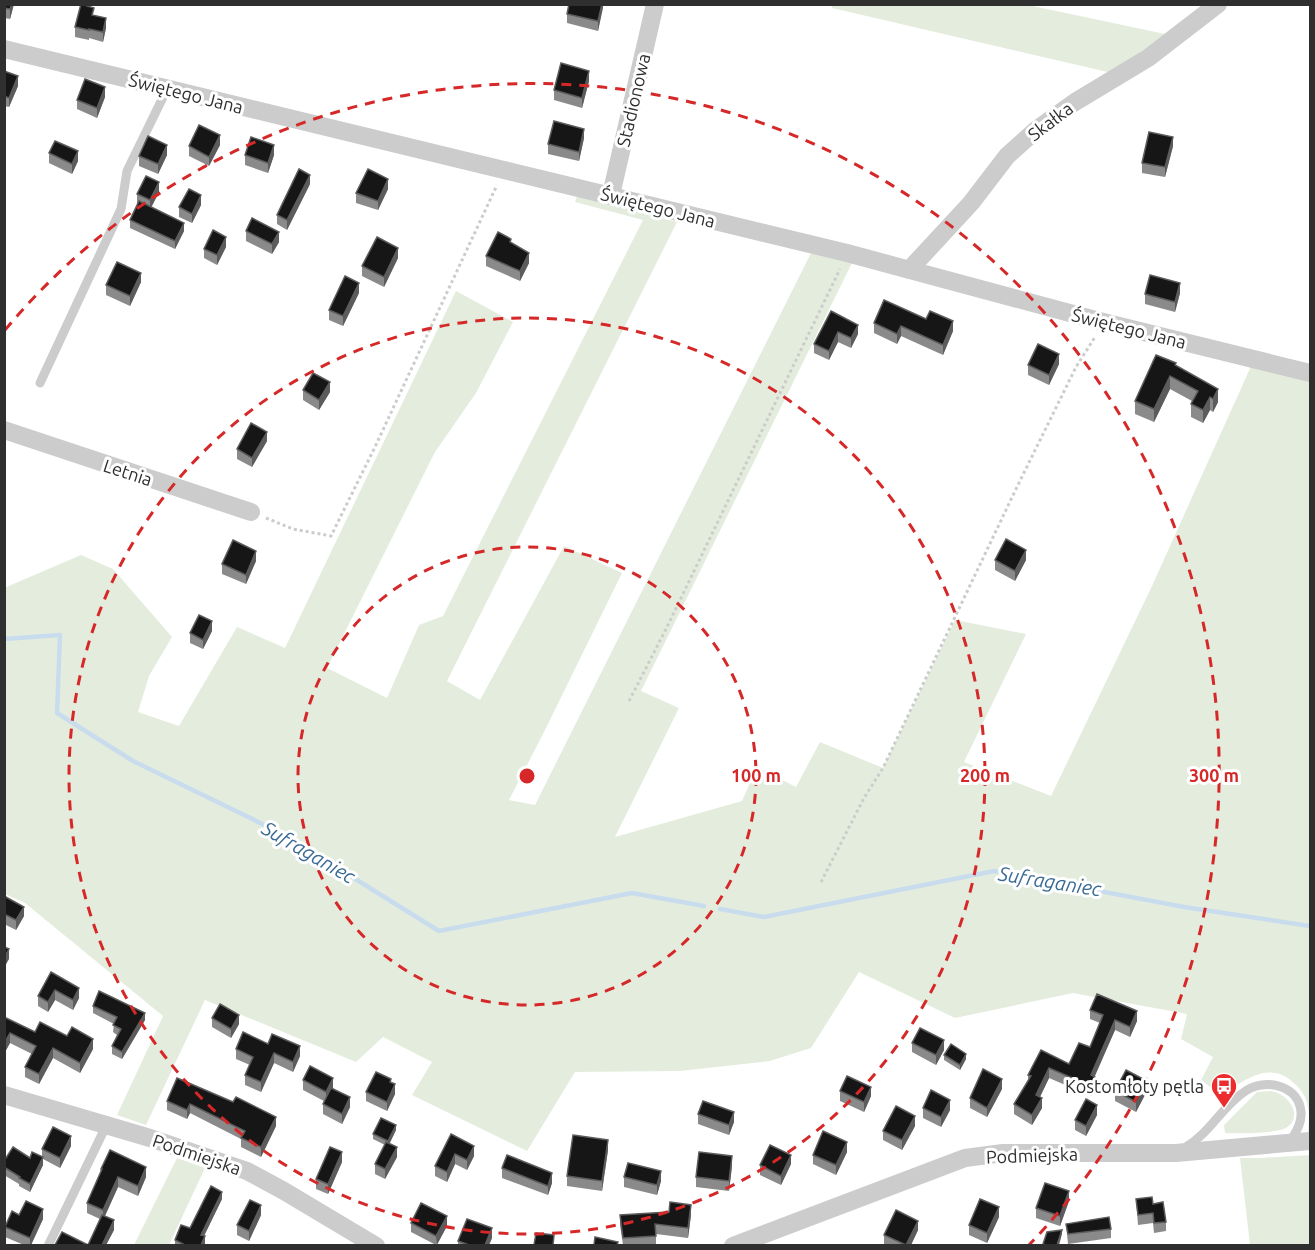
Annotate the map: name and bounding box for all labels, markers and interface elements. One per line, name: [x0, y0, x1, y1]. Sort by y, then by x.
street label: Stadionowa: [613, 51, 653, 149]
street label: Świętego Jana: [127, 68, 246, 117]
street label: Skałka: [1024, 98, 1076, 144]
street label: Świętego Jana: [599, 182, 718, 231]
street label: Świętego Jana: [1070, 303, 1189, 352]
street label: Letnia: [101, 455, 155, 489]
text: 100 m: [731, 765, 781, 785]
text: 200 m: [960, 765, 1010, 785]
text: 300 m: [1189, 765, 1239, 785]
centre of rings: [517, 766, 537, 786]
water label: Sufraganiec: [257, 816, 360, 888]
water label: Sufraganiec: [996, 861, 1104, 901]
bus stop icon: Kostomłoty pętla: [1209, 1071, 1239, 1109]
place label: Kostomłoty pętla: [1065, 1076, 1204, 1096]
street label: Podmiejska: [150, 1130, 244, 1178]
street label: Podmiejska: [986, 1143, 1078, 1167]

